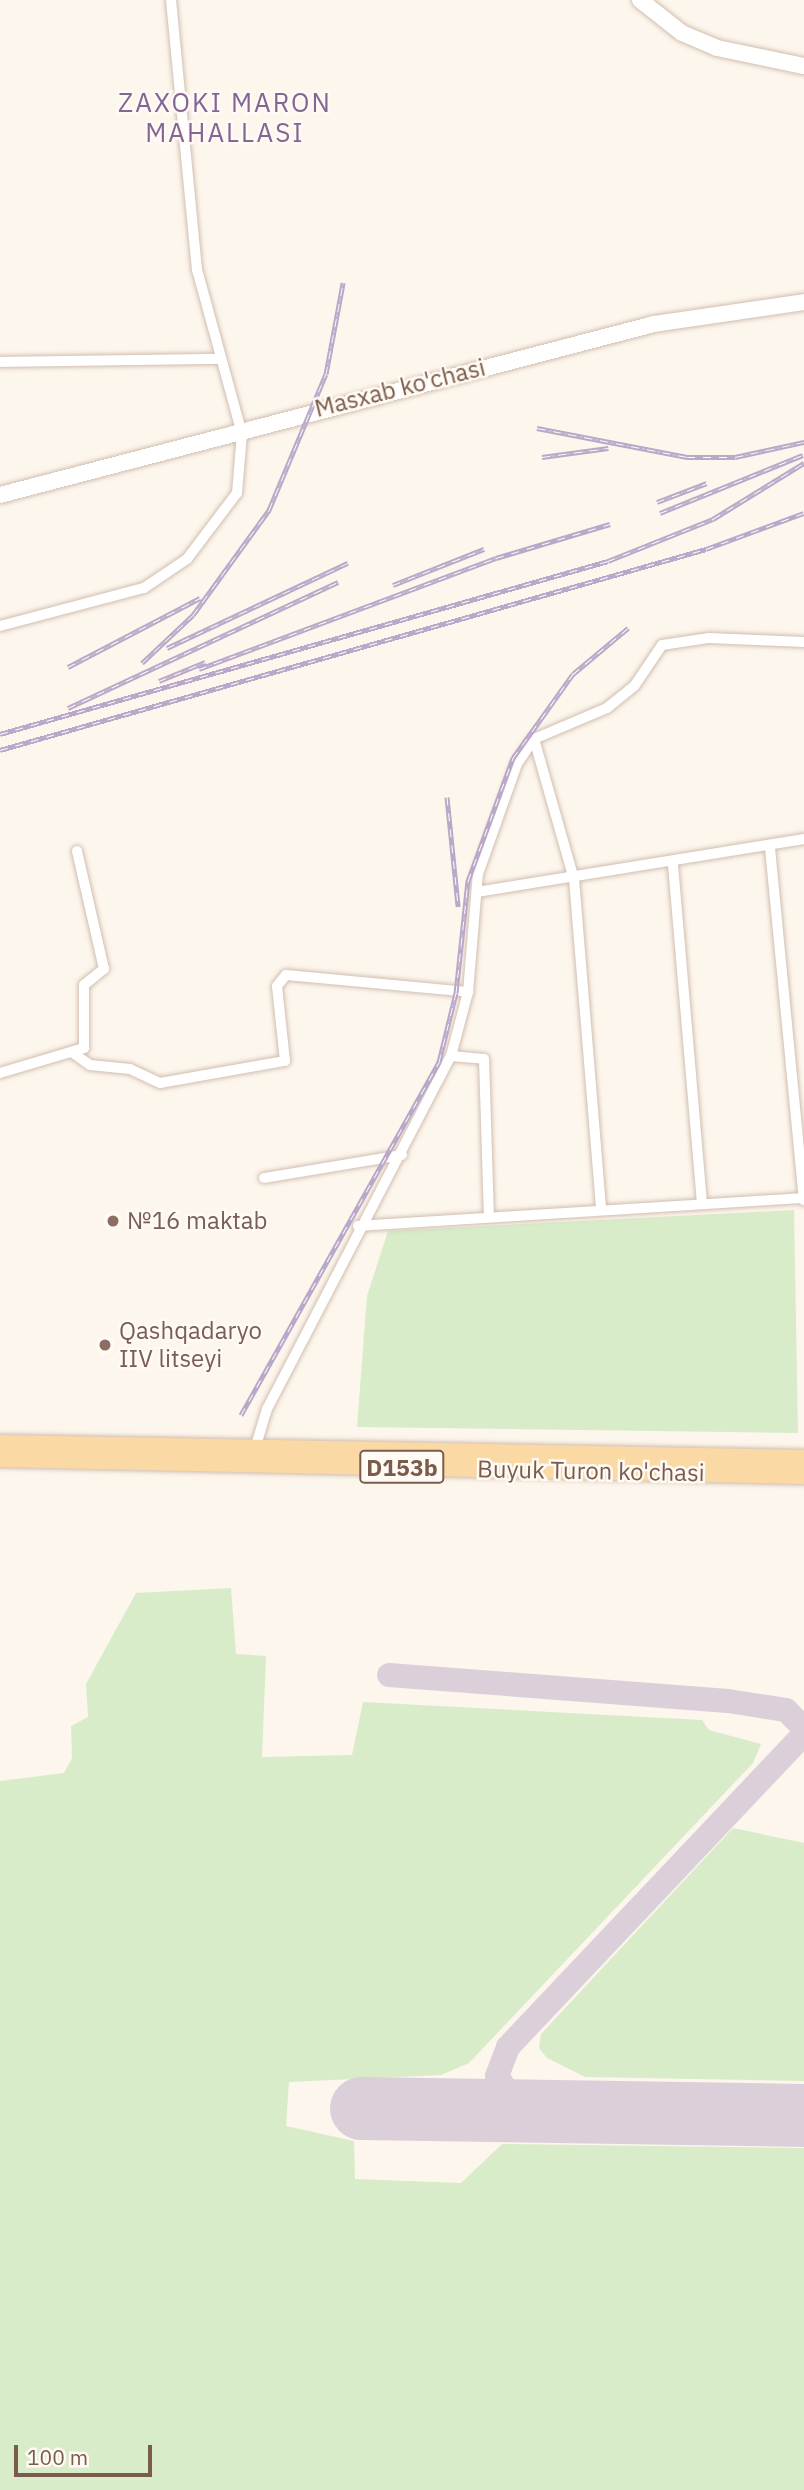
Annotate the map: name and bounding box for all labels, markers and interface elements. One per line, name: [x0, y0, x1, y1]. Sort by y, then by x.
district label: ZAXOKI MARON MAHALLASI: [120, 87, 330, 148]
street label: Masxab ko'chasi: [312, 353, 488, 423]
place label: №16 maktab: [127, 1207, 267, 1235]
marker: №16 maktab: [105, 1213, 121, 1229]
place label: Qashqadaryo IIV litseyi: [119, 1317, 262, 1373]
marker: Qashqadaryo IIV litseyi: [97, 1337, 113, 1353]
road number: D153b: [358, 1448, 446, 1486]
street label: Buyuk Turon ko'chasi: [477, 1455, 705, 1487]
scale bar: [18, 2430, 156, 2474]
text: 100 m: [27, 2443, 88, 2471]

